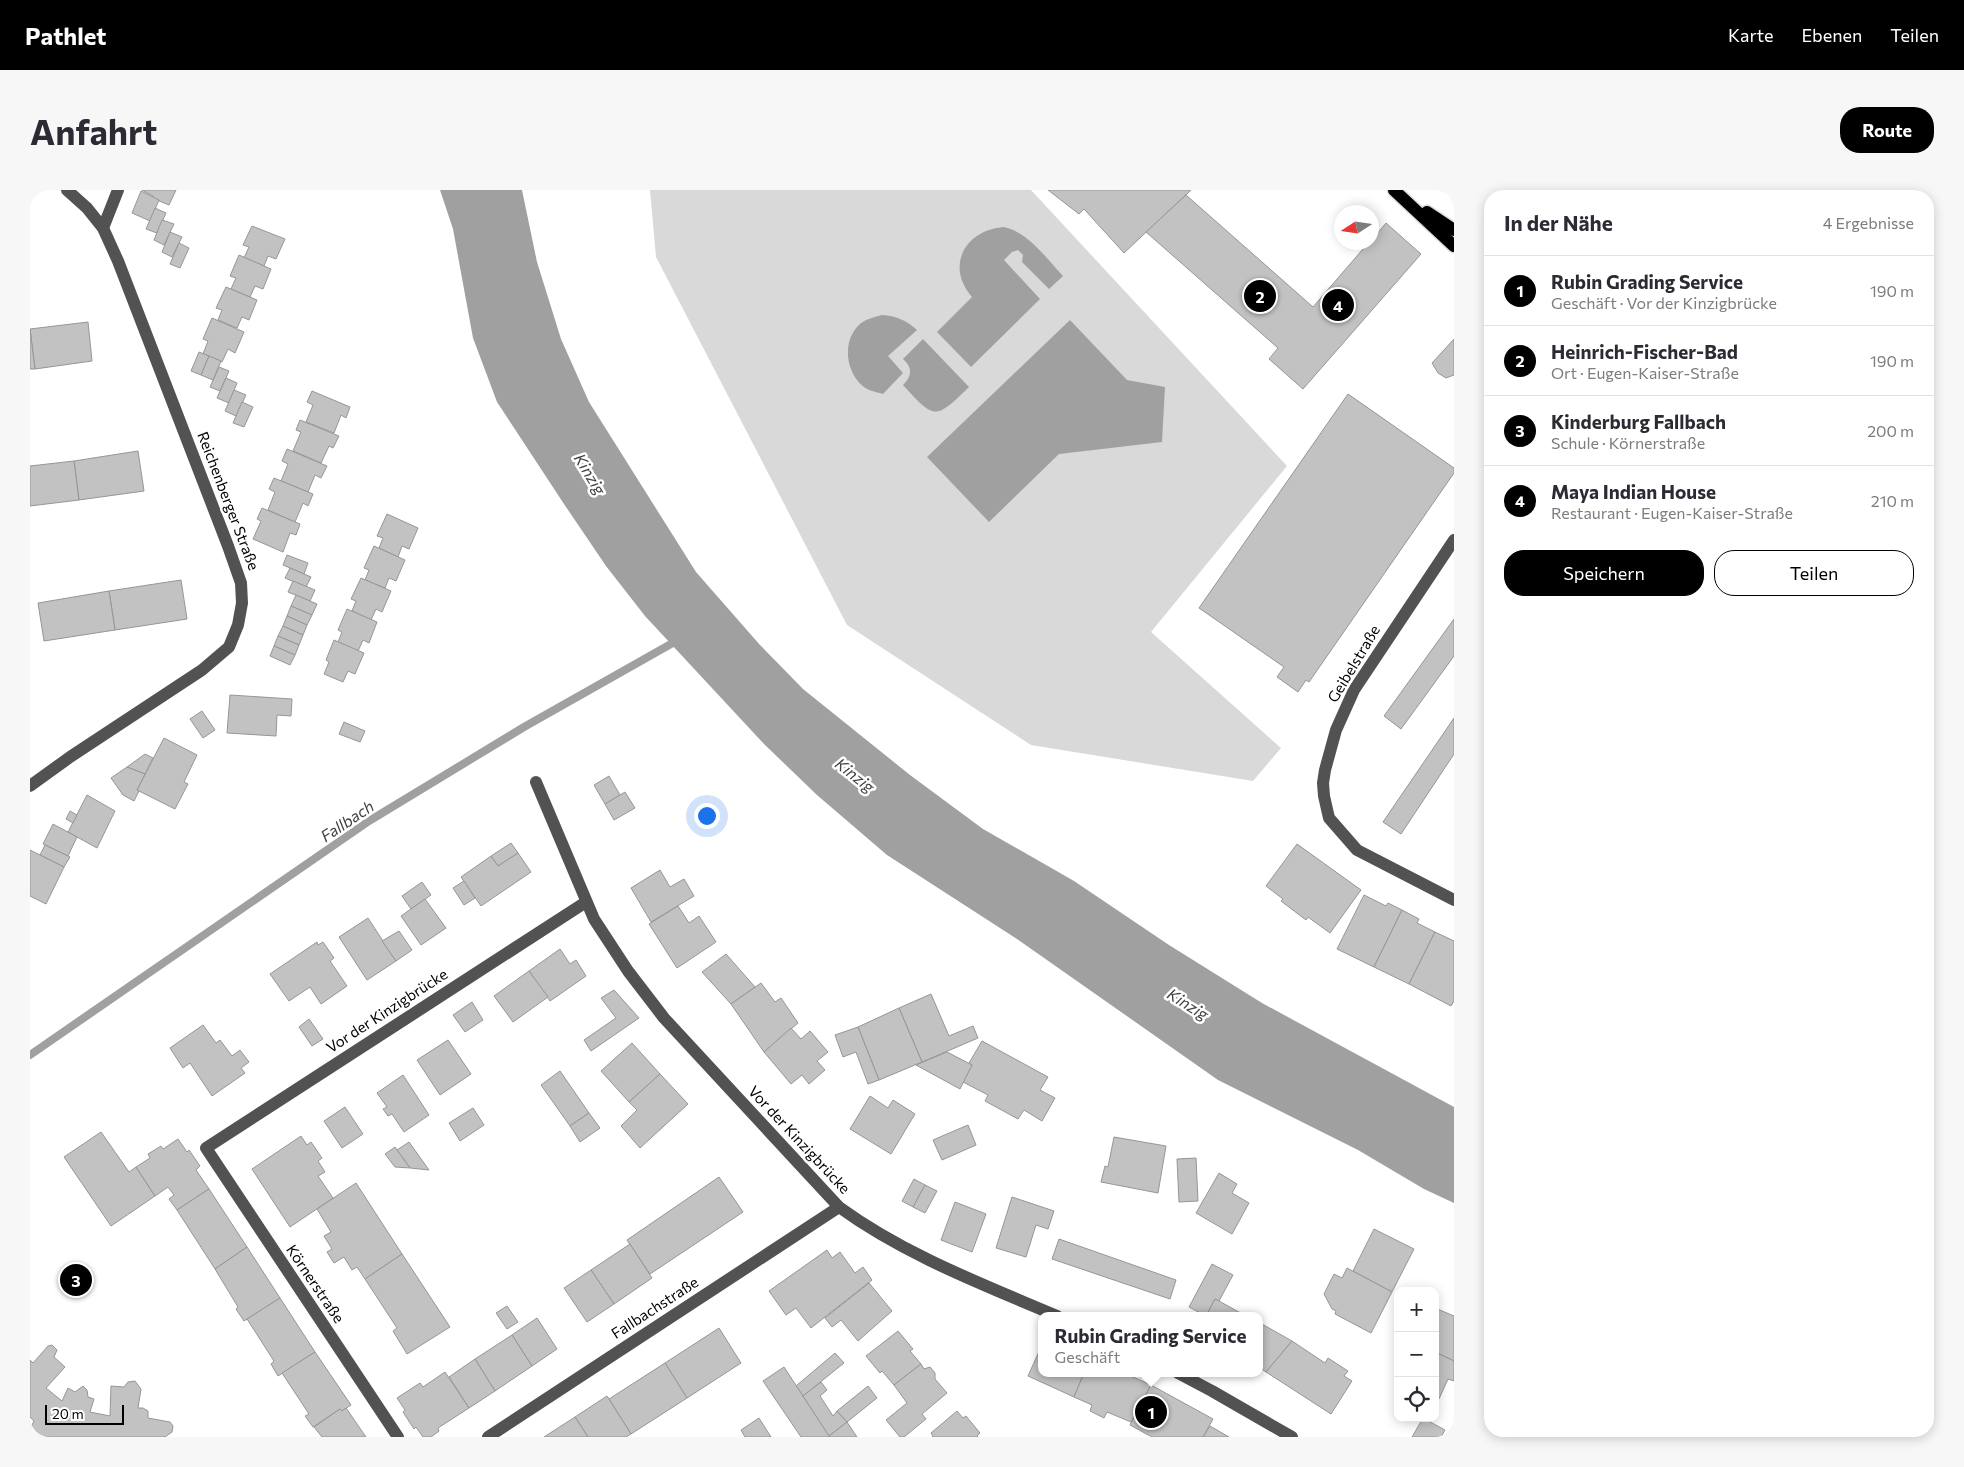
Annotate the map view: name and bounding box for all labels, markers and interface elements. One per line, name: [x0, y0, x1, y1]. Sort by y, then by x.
text: Pathlet: [25, 21, 106, 50]
text: Karte: [1728, 24, 1773, 46]
text: Ebenen: [1801, 24, 1862, 46]
text: Teilen: [1890, 24, 1939, 46]
button: Route: [1840, 107, 1934, 153]
text: Anfahrt: [30, 109, 157, 152]
north arrow: [1334, 205, 1379, 250]
text: In der Nähe: [1504, 210, 1613, 235]
text: 4 Ergebnisse: [1823, 213, 1914, 232]
text: Rubin Grading Service: [1551, 270, 1743, 293]
pin: 2: [1244, 277, 1276, 315]
text: 1: [1516, 281, 1524, 300]
text: 190 m: [1870, 281, 1914, 300]
pin: 4: [1322, 286, 1354, 324]
text: Geschäft · Vor der Kinzigbrücke: [1551, 293, 1777, 312]
text: Heinrich-Fischer-Bad: [1551, 340, 1738, 363]
text: 2: [1515, 351, 1525, 370]
text: 190 m: [1870, 351, 1914, 370]
text: Ort · Eugen-Kaiser-Straße: [1551, 363, 1739, 382]
text: Kinderburg Fallbach: [1551, 410, 1726, 433]
text: 3: [1515, 421, 1525, 440]
text: 200 m: [1867, 421, 1914, 440]
street label: Reichenberger Straße: [194, 429, 264, 573]
text: Schule · Körnerstraße: [1551, 433, 1705, 452]
water label: Kinzig: [571, 450, 611, 499]
text: Maya Indian House: [1551, 480, 1716, 503]
text: 4: [1515, 491, 1525, 510]
text: 210 m: [1871, 491, 1914, 510]
text: Restaurant · Eugen-Kaiser-Straße: [1551, 503, 1793, 522]
button: Speichern: [1504, 550, 1704, 596]
button: Teilen: [1714, 550, 1914, 596]
street label: Geibelstraße: [1323, 621, 1383, 705]
water label: Kinzig: [832, 753, 880, 797]
water label: Fallbach: [316, 796, 377, 845]
your location: [694, 803, 720, 829]
street label: Vor der Kinzigbrücke: [322, 964, 450, 1056]
water label: Kinzig: [1164, 984, 1213, 1024]
street label: Vor der Kinzigbrücke: [745, 1082, 854, 1197]
street label: Körnerstraße: [283, 1241, 349, 1326]
pin: 3: [60, 1261, 92, 1299]
street label: Fallbachstraße: [608, 1272, 701, 1342]
map controls: [1394, 1287, 1439, 1422]
button: +: [1394, 1287, 1439, 1332]
popup: [1038, 1312, 1263, 1377]
text: Rubin Grading Service: [1055, 1324, 1246, 1347]
button: −: [1394, 1332, 1439, 1377]
text: Geschäft: [1055, 1347, 1120, 1366]
button: locate: [1394, 1377, 1439, 1422]
pin: 1: [1135, 1393, 1167, 1431]
scale bar: [45, 1402, 124, 1425]
text: 20 m: [52, 1405, 84, 1422]

